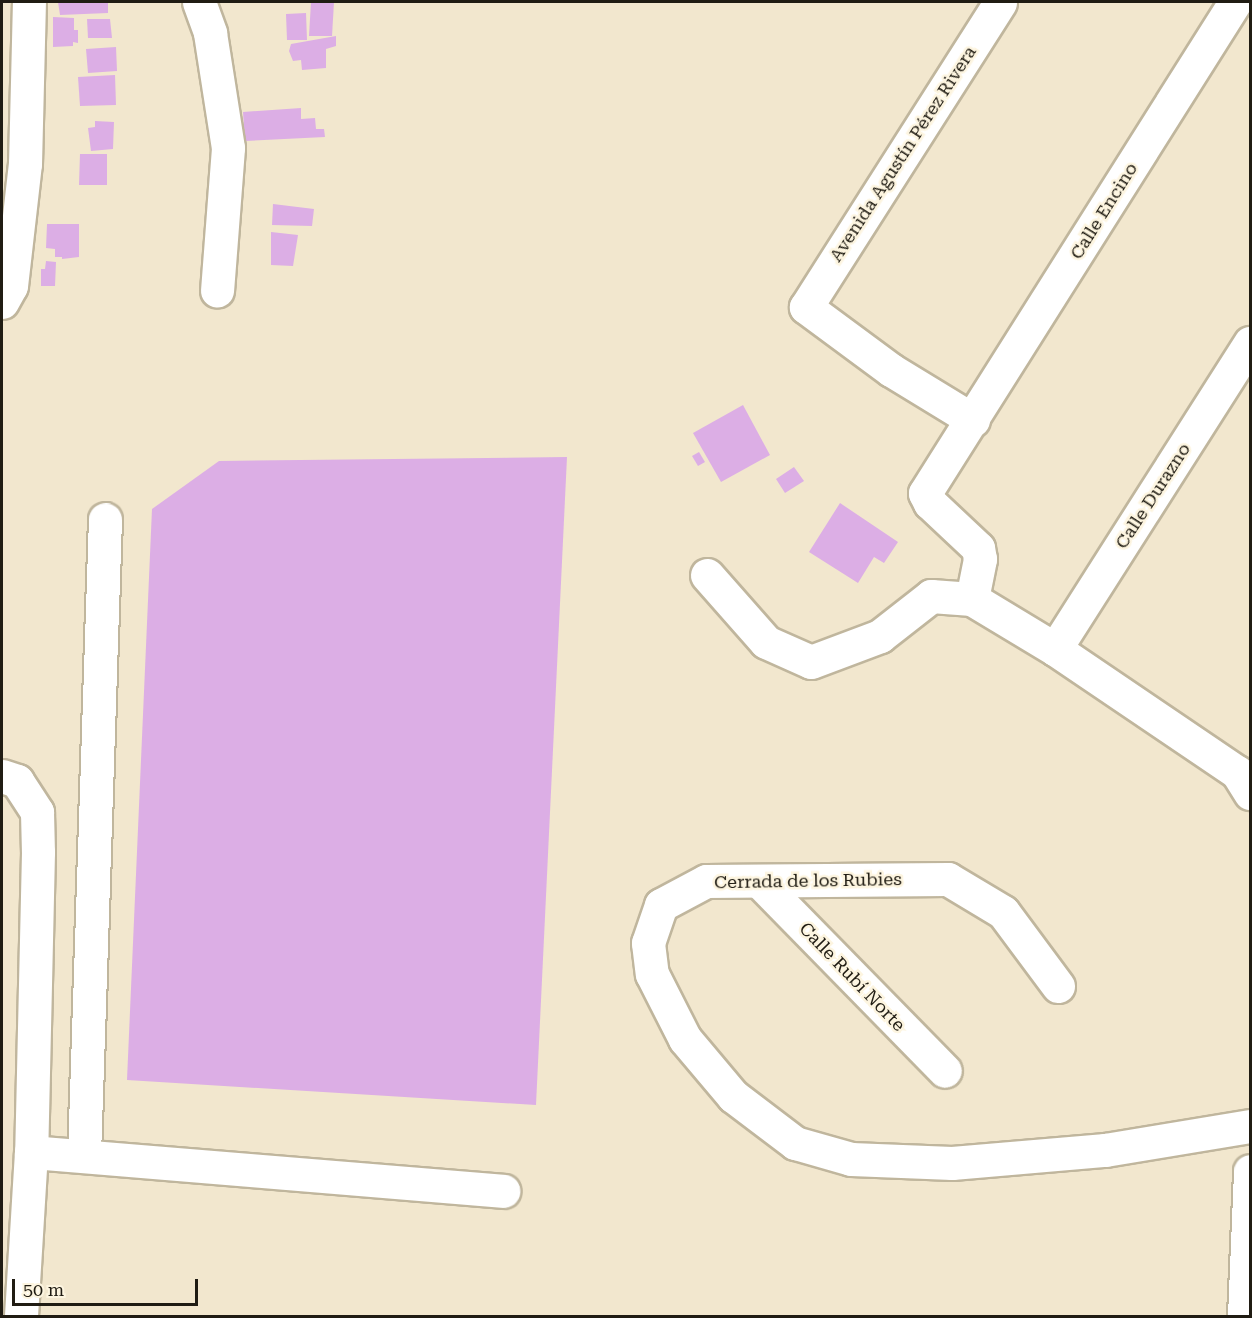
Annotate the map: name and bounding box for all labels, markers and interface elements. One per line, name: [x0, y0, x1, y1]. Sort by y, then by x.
street label: Avenida Agustín Pérez Rivera: [825, 42, 981, 266]
street label: Calle Encino: [1066, 159, 1142, 263]
street label: Calle Durazno: [1111, 439, 1195, 553]
street label: Cerrada de los Rubies: [714, 869, 902, 893]
street label: Calle Rubí Norte: [795, 918, 909, 1036]
scale bar: [15, 1267, 201, 1305]
text: 50 m: [23, 1279, 64, 1300]

